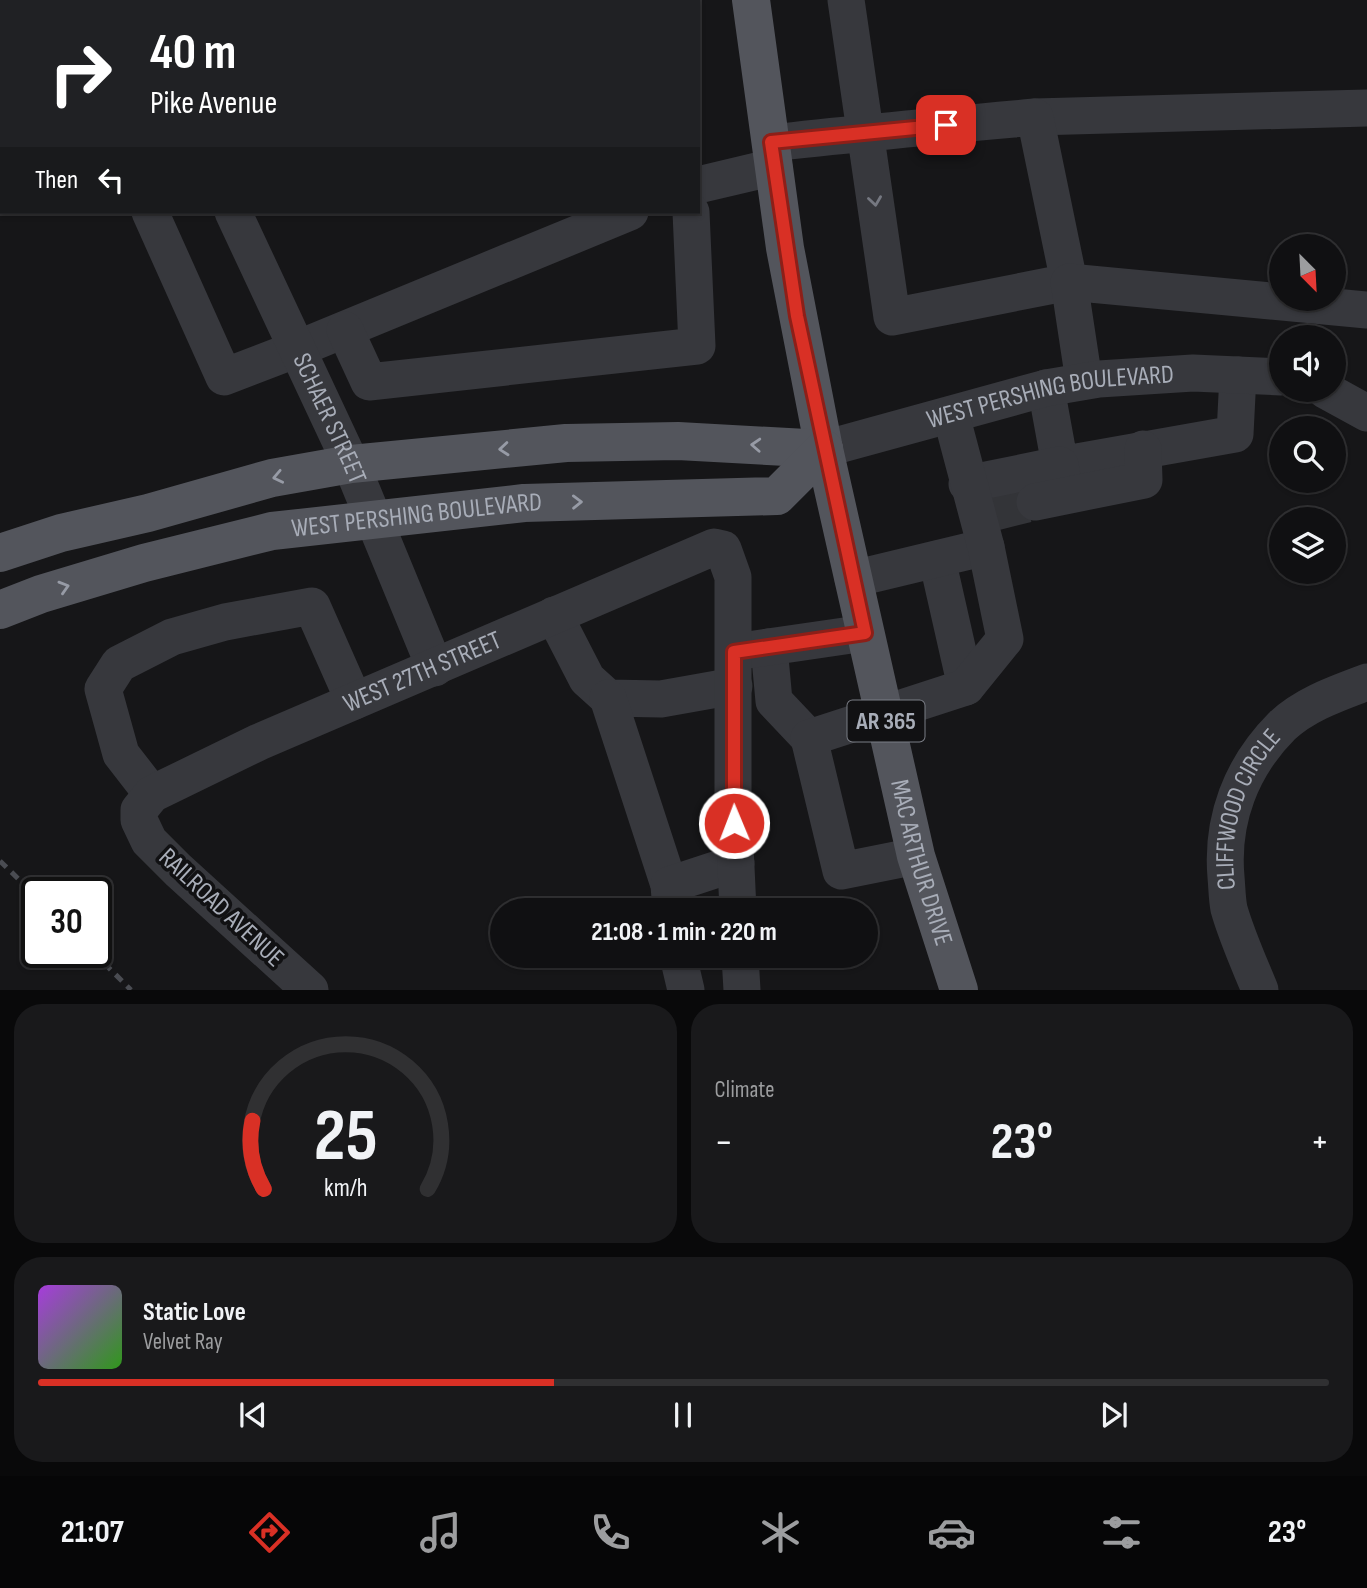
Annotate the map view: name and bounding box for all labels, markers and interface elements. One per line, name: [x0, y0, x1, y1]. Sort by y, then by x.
text: 40 m: [150, 24, 236, 83]
icon: right: [35, 28, 126, 119]
text: Pike Avenue: [150, 84, 277, 123]
pin: [916, 95, 976, 155]
icon: arrive: [927, 106, 965, 144]
icon: left: [92, 161, 130, 199]
text: Then: [35, 165, 78, 196]
one-way arrow: [867, 195, 882, 207]
north arrow: [1269, 234, 1346, 312]
map controls: [1269, 234, 1346, 584]
button: sound: [1269, 325, 1346, 402]
street label: SCHAER STREET: [286, 348, 373, 488]
street label: WEST PERSHING BOULEVARD: [923, 359, 1175, 436]
button: search: [1269, 416, 1346, 493]
one-way arrow: [750, 438, 761, 453]
one-way arrow: [498, 441, 509, 456]
one-way arrow: [272, 469, 284, 484]
street label: WEST PERSHING BOULEVARD: [290, 487, 542, 544]
one-way arrow: [572, 494, 583, 509]
button: layers: [1269, 507, 1346, 584]
one-way arrow: [58, 581, 70, 596]
street label: WEST 27TH STREET: [339, 625, 506, 719]
road number: AR 365: [848, 700, 924, 742]
street label: CLIFFWOOD CIRCLE: [1210, 722, 1287, 891]
street label: MAC ARTHUR DRIVE: [884, 777, 959, 950]
position arrow: [697, 786, 771, 860]
street label: RAILROAD AVENUE: [152, 842, 290, 974]
speed limit sign: 30: [21, 877, 112, 968]
text: 21:08 · 1 min · 220 m: [591, 917, 777, 948]
text: Climate: [715, 1076, 774, 1104]
text: 25: [313, 1094, 377, 1182]
text: 23°: [991, 1111, 1053, 1174]
text: −: [715, 1120, 733, 1165]
text: +: [1310, 1120, 1329, 1165]
text: km/h: [324, 1173, 367, 1204]
text: Static Love: [143, 1297, 246, 1328]
text: Velvet Ray: [143, 1328, 223, 1356]
icon: previous: [234, 1396, 272, 1434]
icon: pause: [664, 1396, 702, 1434]
icon: next: [1095, 1396, 1133, 1434]
icon: directions: [245, 1508, 294, 1557]
icon: music: [416, 1508, 465, 1557]
icon: phone: [586, 1508, 635, 1557]
icon: climate: [756, 1508, 805, 1557]
icon: car: [927, 1508, 976, 1557]
icon: filters: [1097, 1508, 1146, 1557]
text: 21:07: [61, 1513, 124, 1552]
text: 23°: [1268, 1513, 1306, 1552]

